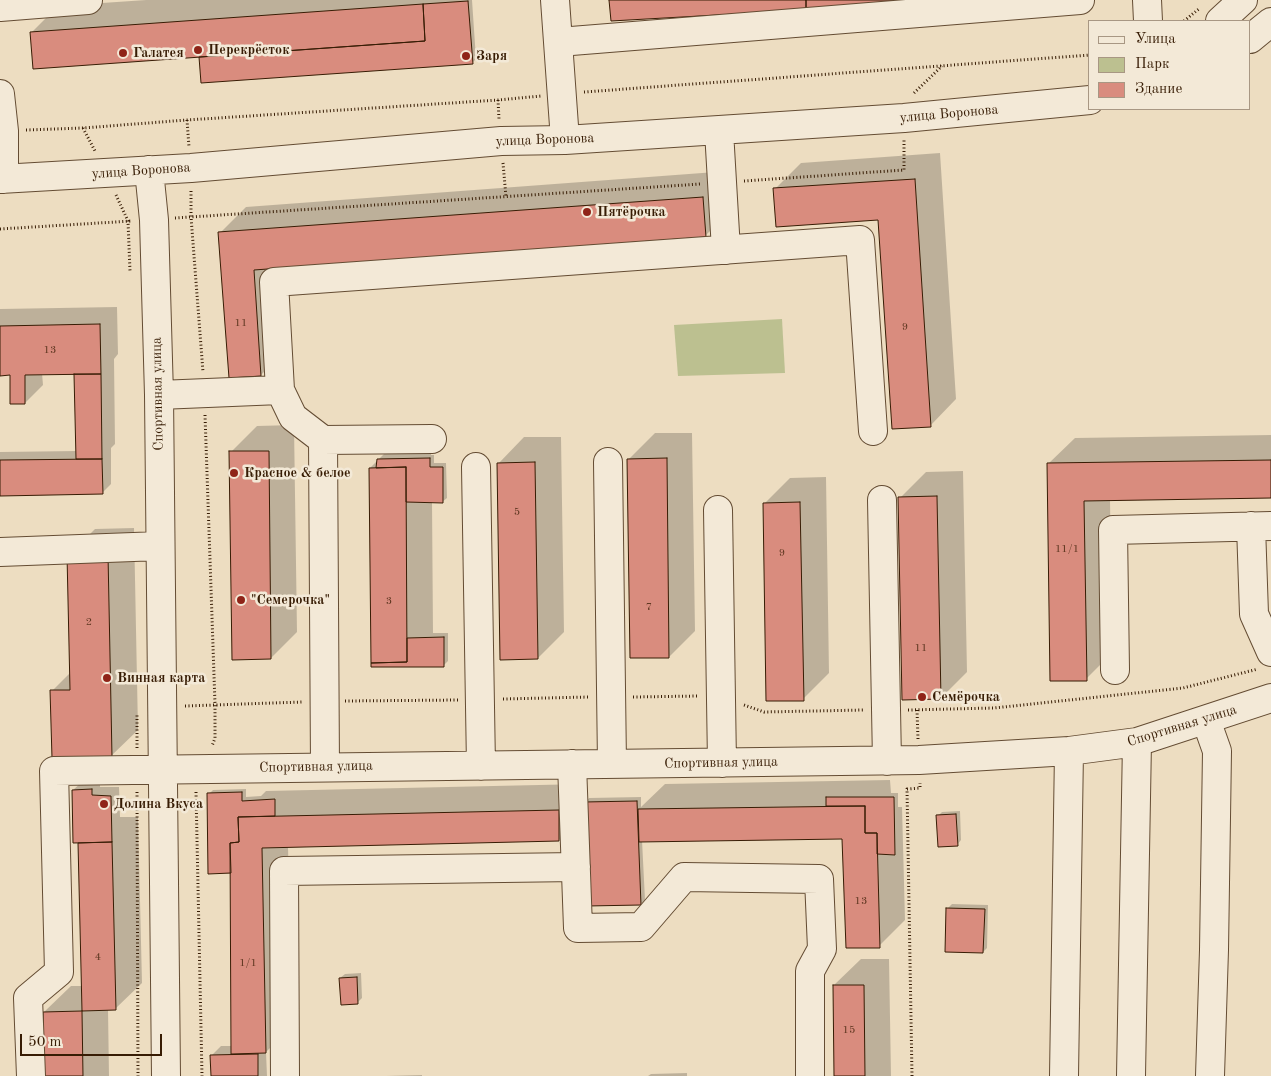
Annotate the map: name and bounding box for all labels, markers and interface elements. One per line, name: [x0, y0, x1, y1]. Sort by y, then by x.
legend: [1088, 20, 1251, 110]
text: Улица: [1135, 32, 1176, 47]
place label: Перекрёсток: [208, 42, 290, 58]
marker: Перекрёсток: [192, 44, 204, 56]
place label: Галатея: [133, 45, 184, 61]
marker: Галатея: [117, 47, 129, 59]
place label: Заря: [476, 48, 507, 64]
marker: Заря: [460, 50, 472, 62]
text: Парк: [1135, 57, 1170, 72]
text: Здание: [1135, 82, 1182, 97]
street label: улица Воронова: [899, 101, 999, 127]
street label: улица Воронова: [495, 130, 595, 150]
street label: улица Воронова: [91, 159, 191, 183]
place label: Пятёрочка: [597, 204, 666, 220]
marker: Пятёрочка: [581, 206, 593, 218]
house number: 11: [235, 316, 247, 330]
house number: 9: [902, 320, 908, 334]
street label: Спортивная улица: [149, 337, 167, 451]
house number: 13: [44, 343, 56, 357]
place label: Красное & белое: [244, 465, 351, 481]
marker: Красное & белое: [228, 467, 240, 479]
house number: 5: [514, 505, 520, 519]
house number: 11/1: [1055, 542, 1079, 556]
house number: 9: [779, 546, 785, 560]
place label: "Семерочка": [251, 592, 330, 608]
marker: "Семерочка": [235, 594, 247, 606]
house number: 3: [386, 594, 392, 608]
house number: 7: [646, 600, 652, 614]
house number: 2: [86, 615, 92, 629]
house number: 11: [915, 641, 927, 655]
place label: Винная карта: [117, 670, 205, 686]
marker: Винная карта: [101, 672, 113, 684]
place label: Семёрочка: [932, 689, 1000, 705]
marker: Семёрочка: [916, 691, 928, 703]
street label: Спортивная улица: [1125, 701, 1239, 751]
street label: Спортивная улица: [664, 754, 778, 772]
street label: Спортивная улица: [259, 758, 373, 776]
place label: Долина Вкуса: [114, 796, 203, 812]
marker: Долина Вкуса: [98, 798, 110, 810]
house number: 13: [855, 894, 867, 908]
house number: 4: [95, 950, 101, 964]
house number: 1/1: [239, 956, 257, 970]
house number: 15: [843, 1023, 855, 1037]
scale bar: [22, 1024, 165, 1056]
text: 50 m: [28, 1035, 62, 1050]

